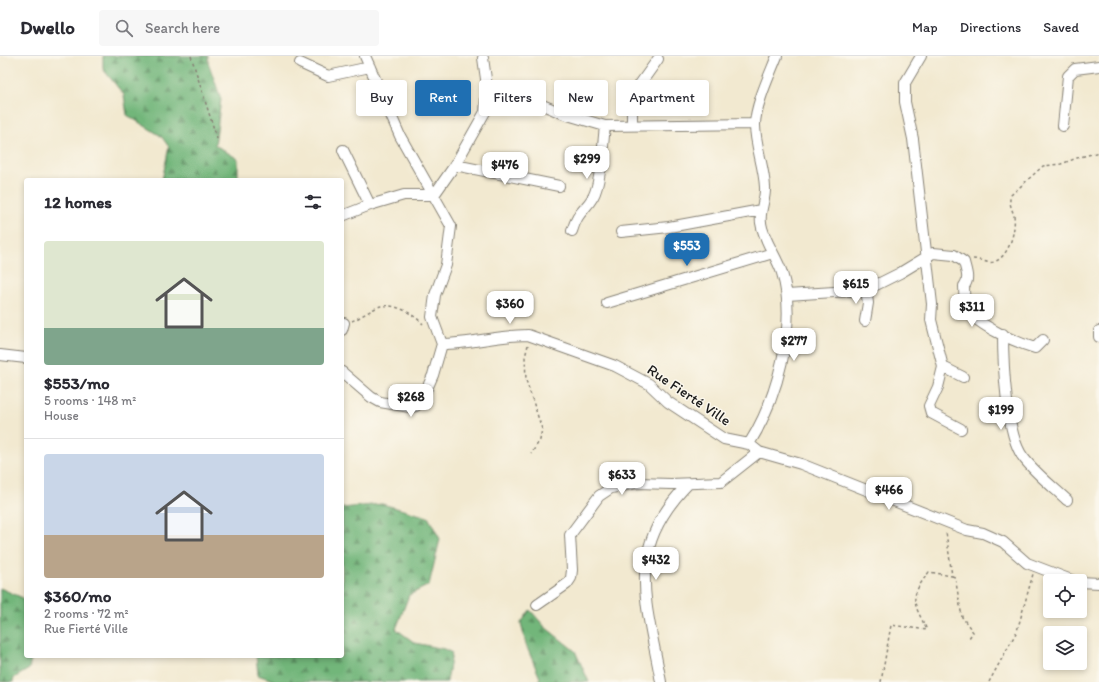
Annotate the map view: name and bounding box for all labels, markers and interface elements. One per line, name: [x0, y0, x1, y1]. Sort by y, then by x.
search box: [99, 10, 379, 46]
text: Dwello: [20, 16, 75, 39]
icon: search: [113, 17, 135, 39]
text: Search here: [145, 19, 220, 37]
text: Map: [912, 19, 938, 36]
text: Directions: [960, 19, 1021, 36]
text: Saved: [1043, 19, 1079, 36]
chip: Buy: [356, 80, 407, 116]
chip: Rent: [415, 80, 471, 116]
chip: Filters: [479, 80, 546, 116]
chip: New: [554, 80, 608, 116]
chip: Apartment: [616, 80, 709, 116]
pin: $299: [563, 146, 611, 180]
text: $299: [573, 151, 601, 166]
pin: $476: [481, 152, 529, 186]
text: $476: [491, 157, 519, 172]
icon: filters: [302, 191, 324, 213]
text: 12 homes: [44, 192, 112, 212]
pin: $553: [663, 233, 711, 267]
text: $553: [673, 238, 701, 253]
icon: home: [148, 267, 220, 339]
pin: $615: [832, 271, 880, 305]
text: $615: [843, 276, 869, 291]
pin: $360: [486, 291, 534, 325]
pin: $311: [948, 294, 996, 328]
text: $360: [496, 296, 524, 311]
text: $311: [959, 299, 985, 314]
pin: $277: [770, 328, 818, 362]
text: $277: [781, 333, 807, 348]
street label: Rue Fierté Ville: [644, 360, 734, 430]
text: $553/mo: [44, 373, 110, 393]
pin: $268: [387, 384, 435, 418]
text: $268: [397, 389, 425, 404]
text: 5 rooms · 148 m²: [44, 393, 136, 408]
pin: $199: [977, 397, 1025, 431]
text: $199: [988, 402, 1014, 417]
text: House: [44, 408, 79, 423]
pin: $633: [598, 462, 646, 496]
text: $633: [608, 467, 636, 482]
pin: $466: [865, 477, 913, 511]
icon: home: [148, 480, 220, 552]
text: $466: [875, 482, 903, 497]
pin: $432: [632, 547, 680, 581]
text: $432: [642, 552, 670, 567]
map controls: [1043, 574, 1087, 670]
button: locate: [1043, 574, 1087, 618]
text: $360/mo: [44, 586, 111, 606]
text: 2 rooms · 72 m²: [44, 606, 129, 621]
text: Rue Fierté Ville: [44, 621, 128, 636]
button: layers: [1043, 626, 1087, 670]

